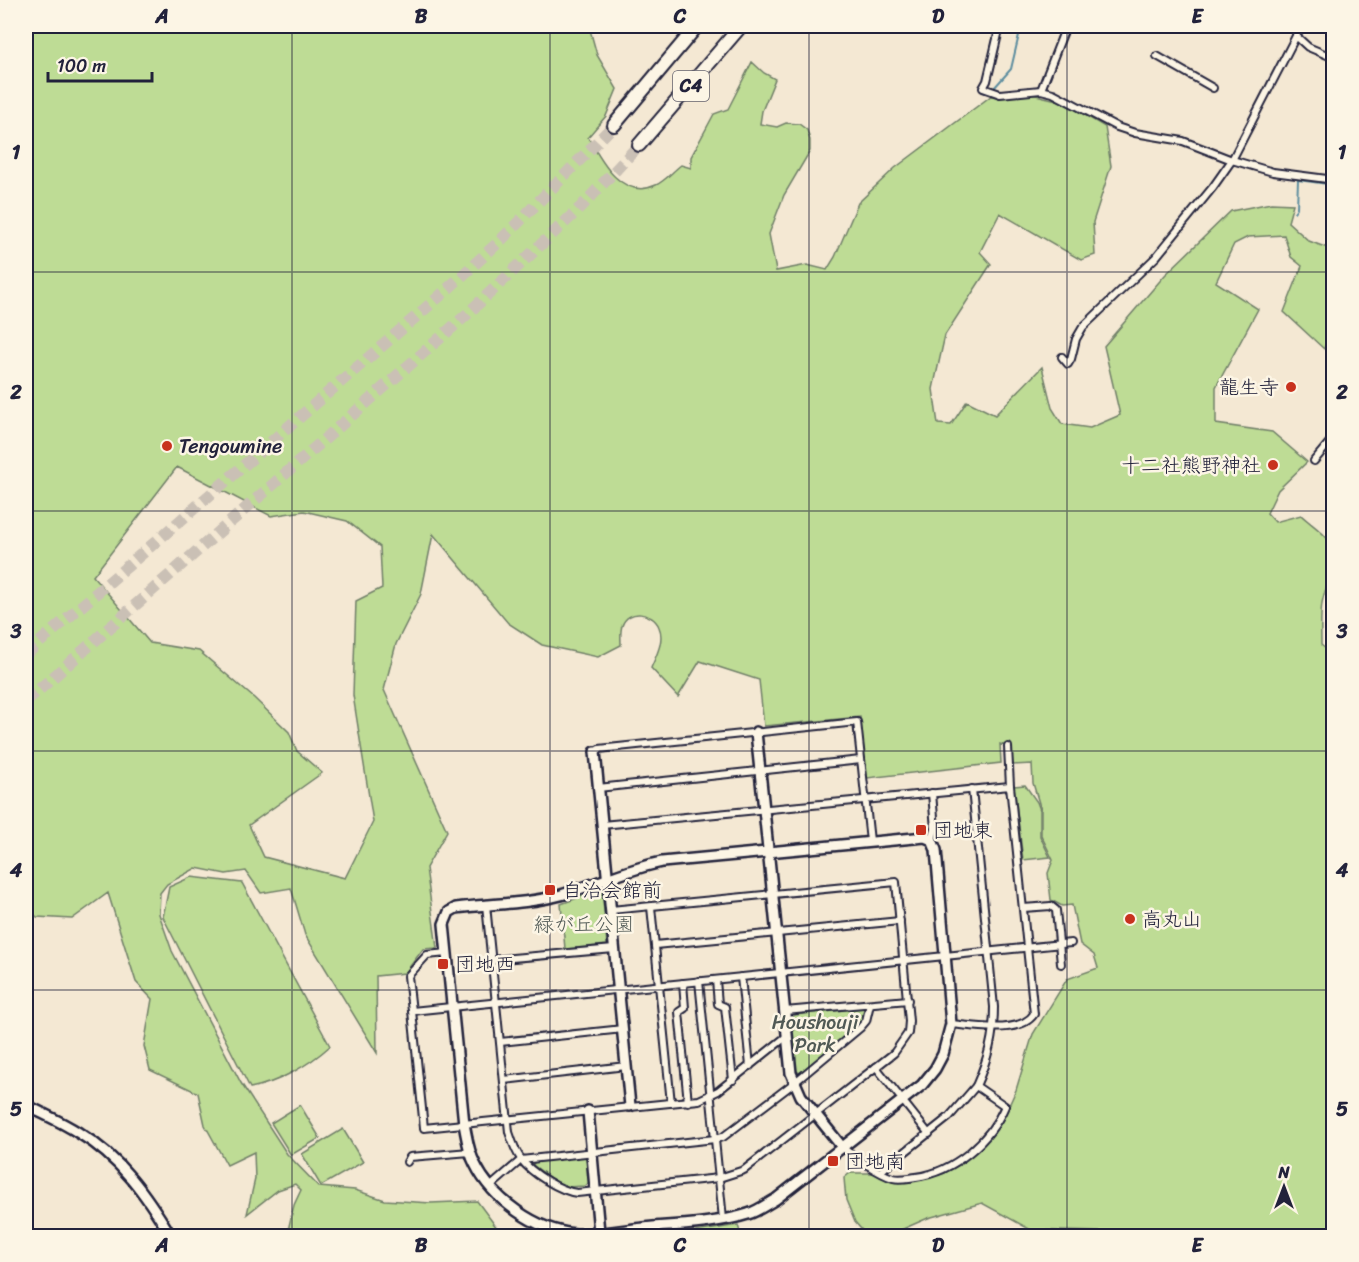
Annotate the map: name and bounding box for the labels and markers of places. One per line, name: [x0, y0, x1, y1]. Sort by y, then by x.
place label: 龍生寺: [1219, 370, 1279, 405]
marker: 龍生寺: [1284, 380, 1298, 394]
place label: Tengoumine: [179, 429, 282, 464]
marker: Tengoumine: [160, 439, 174, 453]
place label: 十二社熊野神社: [1121, 448, 1261, 483]
marker: 十二社熊野神社: [1266, 458, 1280, 472]
place label: 団地東: [933, 813, 993, 848]
marker: 団地東: [914, 823, 928, 837]
place label: 自治会館前: [562, 873, 662, 908]
marker: 自治会館前: [543, 883, 557, 897]
place label: 高丸山: [1142, 902, 1202, 937]
marker: 高丸山: [1123, 912, 1137, 926]
place label: 団地西: [455, 947, 515, 982]
marker: 団地西: [436, 957, 450, 971]
place label: 団地南: [845, 1144, 905, 1179]
marker: 団地南: [826, 1154, 840, 1168]

